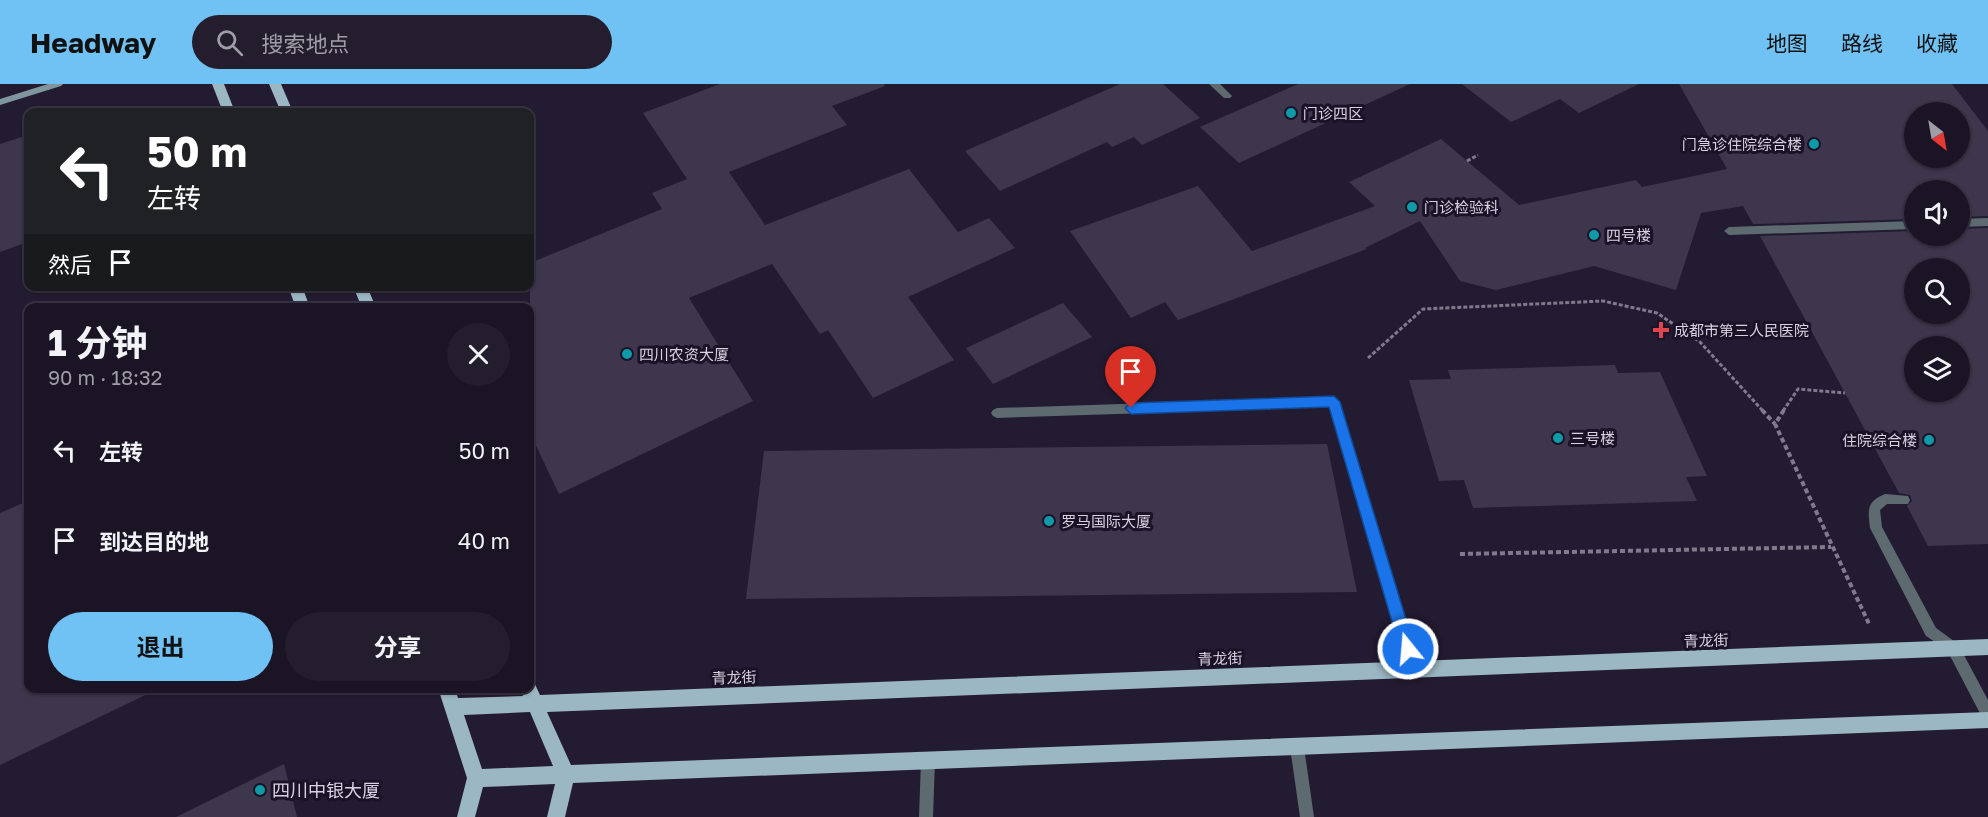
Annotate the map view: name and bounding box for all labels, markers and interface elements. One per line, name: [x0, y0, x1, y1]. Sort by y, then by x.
search box: [192, 15, 612, 69]
text: Headway: [30, 26, 156, 59]
icon: search: [213, 26, 246, 59]
text: 搜索地点: [261, 30, 349, 57]
text: 地图: [1766, 30, 1808, 56]
text: 路线: [1841, 30, 1883, 56]
text: 收藏: [1916, 30, 1958, 56]
north arrow: [1904, 102, 1970, 168]
map controls: [1904, 102, 1970, 402]
place label: 门诊四区: [1303, 104, 1363, 122]
marker: 门诊四区: [1284, 106, 1298, 120]
text: 50 m: [147, 126, 247, 176]
icon: left: [48, 132, 126, 210]
place label: 门急诊住院综合楼: [1682, 135, 1802, 153]
marker: 门急诊住院综合楼: [1807, 137, 1821, 151]
button: sound: [1904, 180, 1970, 246]
text: 左转: [147, 182, 201, 214]
place label: 门诊检验科: [1424, 198, 1499, 216]
marker: 门诊检验科: [1405, 200, 1419, 214]
place label: 四号楼: [1606, 226, 1651, 244]
marker: 四号楼: [1587, 228, 1601, 242]
icon: arrive: [104, 246, 137, 279]
text: 然后: [48, 251, 92, 278]
button: search: [1904, 258, 1970, 324]
text: 1 分钟: [48, 321, 148, 364]
marker: 成都市第三人民医院: [1652, 321, 1670, 339]
place label: 成都市第三人民医院: [1674, 321, 1809, 339]
button: close: [447, 323, 510, 386]
button: layers: [1904, 336, 1970, 402]
place label: 四川农资大厦: [639, 345, 729, 363]
pin: [1105, 346, 1156, 408]
marker: 四川农资大厦: [620, 347, 634, 361]
icon: arrive: [1114, 355, 1147, 388]
text: 90 m · 18:32: [48, 365, 162, 389]
place label: 三号楼: [1570, 429, 1615, 447]
marker: 三号楼: [1551, 431, 1565, 445]
place label: 住院综合楼: [1842, 431, 1917, 449]
marker: 住院综合楼: [1922, 433, 1936, 447]
icon: left: [48, 434, 81, 467]
text: 50 m: [459, 437, 510, 464]
text: 左转: [99, 438, 143, 465]
place label: 罗马国际大厦: [1061, 512, 1151, 530]
marker: 罗马国际大厦: [1042, 514, 1056, 528]
icon: arrive: [48, 524, 81, 557]
text: 40 m: [458, 527, 510, 554]
text: 到达目的地: [99, 528, 209, 555]
button: 退出: [48, 612, 273, 681]
button: 分享: [285, 612, 510, 681]
position arrow: [1376, 617, 1440, 681]
street label: 青龙街: [1683, 630, 1729, 650]
street label: 青龙街: [1197, 648, 1243, 668]
street label: 青龙街: [711, 667, 757, 687]
place label: 四川中银大厦: [272, 779, 380, 801]
marker: 四川中银大厦: [253, 783, 267, 797]

